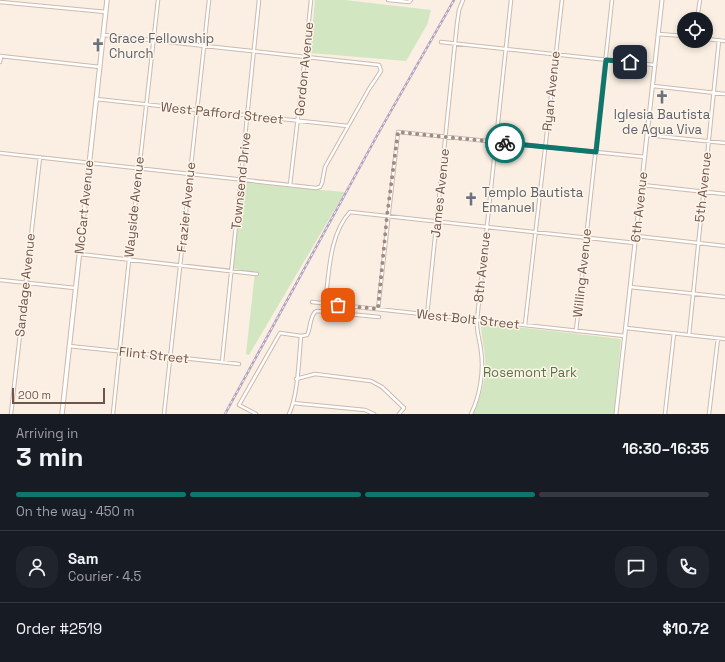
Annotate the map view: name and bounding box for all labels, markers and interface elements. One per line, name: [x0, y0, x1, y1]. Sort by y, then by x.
map controls: [677, 12, 713, 48]
button: locate: [677, 12, 713, 48]
street label: Gordon Avenue: [291, 21, 317, 117]
place label: Grace Fellowship Church: [109, 30, 214, 62]
church icon: Grace Fellowship Church: [90, 37, 106, 53]
pin: [613, 45, 647, 79]
street label: Ryan Avenue: [538, 50, 564, 132]
icon: home: [619, 51, 641, 73]
church icon: Iglesia Bautista de Agua Viva: [654, 89, 670, 105]
street label: West Pafford Street: [160, 98, 284, 128]
place label: Iglesia Bautista de Agua Viva: [614, 106, 711, 138]
courier: [485, 123, 525, 163]
street label: Townsend Drive: [227, 131, 255, 231]
icon: bike: [494, 132, 516, 154]
street label: James Avenue: [427, 148, 453, 238]
street label: 5th Avenue: [691, 151, 715, 223]
street label: Wayside Avenue: [120, 156, 148, 258]
street label: McCart Avenue: [71, 159, 97, 255]
street label: Frazier Avenue: [173, 161, 199, 253]
street label: 6th Avenue: [627, 171, 651, 243]
place label: Templo Bautista Emanuel: [482, 184, 584, 216]
church icon: Templo Bautista Emanuel: [463, 191, 479, 207]
street label: Willing Avenue: [569, 228, 595, 318]
street label: 8th Avenue: [470, 231, 494, 303]
street label: Sandage Avenue: [11, 232, 39, 338]
pin: [321, 288, 355, 322]
icon: bag: [327, 294, 349, 316]
street label: West Bolt Street: [416, 305, 521, 333]
street label: Flint Street: [118, 343, 190, 367]
park label: Rosemont Park: [483, 364, 577, 381]
scale bar: [12, 386, 105, 405]
text: 200 m: [18, 388, 51, 402]
text: Arriving in: [16, 425, 78, 442]
text: 16:30–16:35: [622, 439, 709, 458]
text: 3 min: [16, 440, 84, 474]
text: On the way · 450 m: [16, 503, 134, 520]
button: person: [16, 546, 58, 588]
button: chat: [615, 546, 657, 588]
button: phone: [667, 546, 709, 588]
text: Sam: [68, 549, 99, 568]
text: Courier · 4.5: [68, 568, 141, 585]
text: Order #2519: [16, 619, 102, 638]
text: $10.72: [662, 619, 709, 638]

